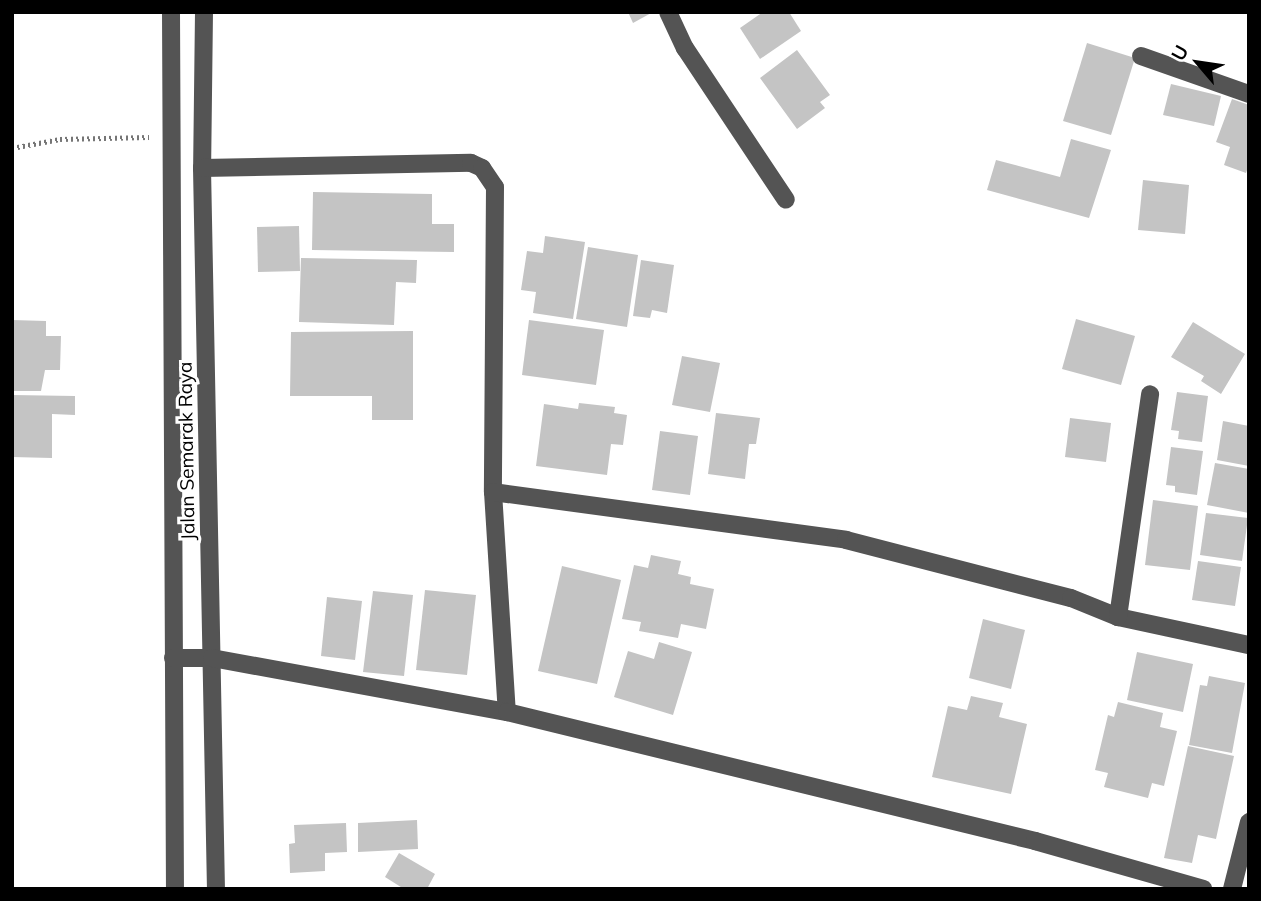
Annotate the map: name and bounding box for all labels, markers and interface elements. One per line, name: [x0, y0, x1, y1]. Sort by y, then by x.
north arrow: [1163, 28, 1233, 98]
text: U: [1166, 41, 1194, 65]
street label: Jalan Semarak Raya: [174, 362, 200, 540]

